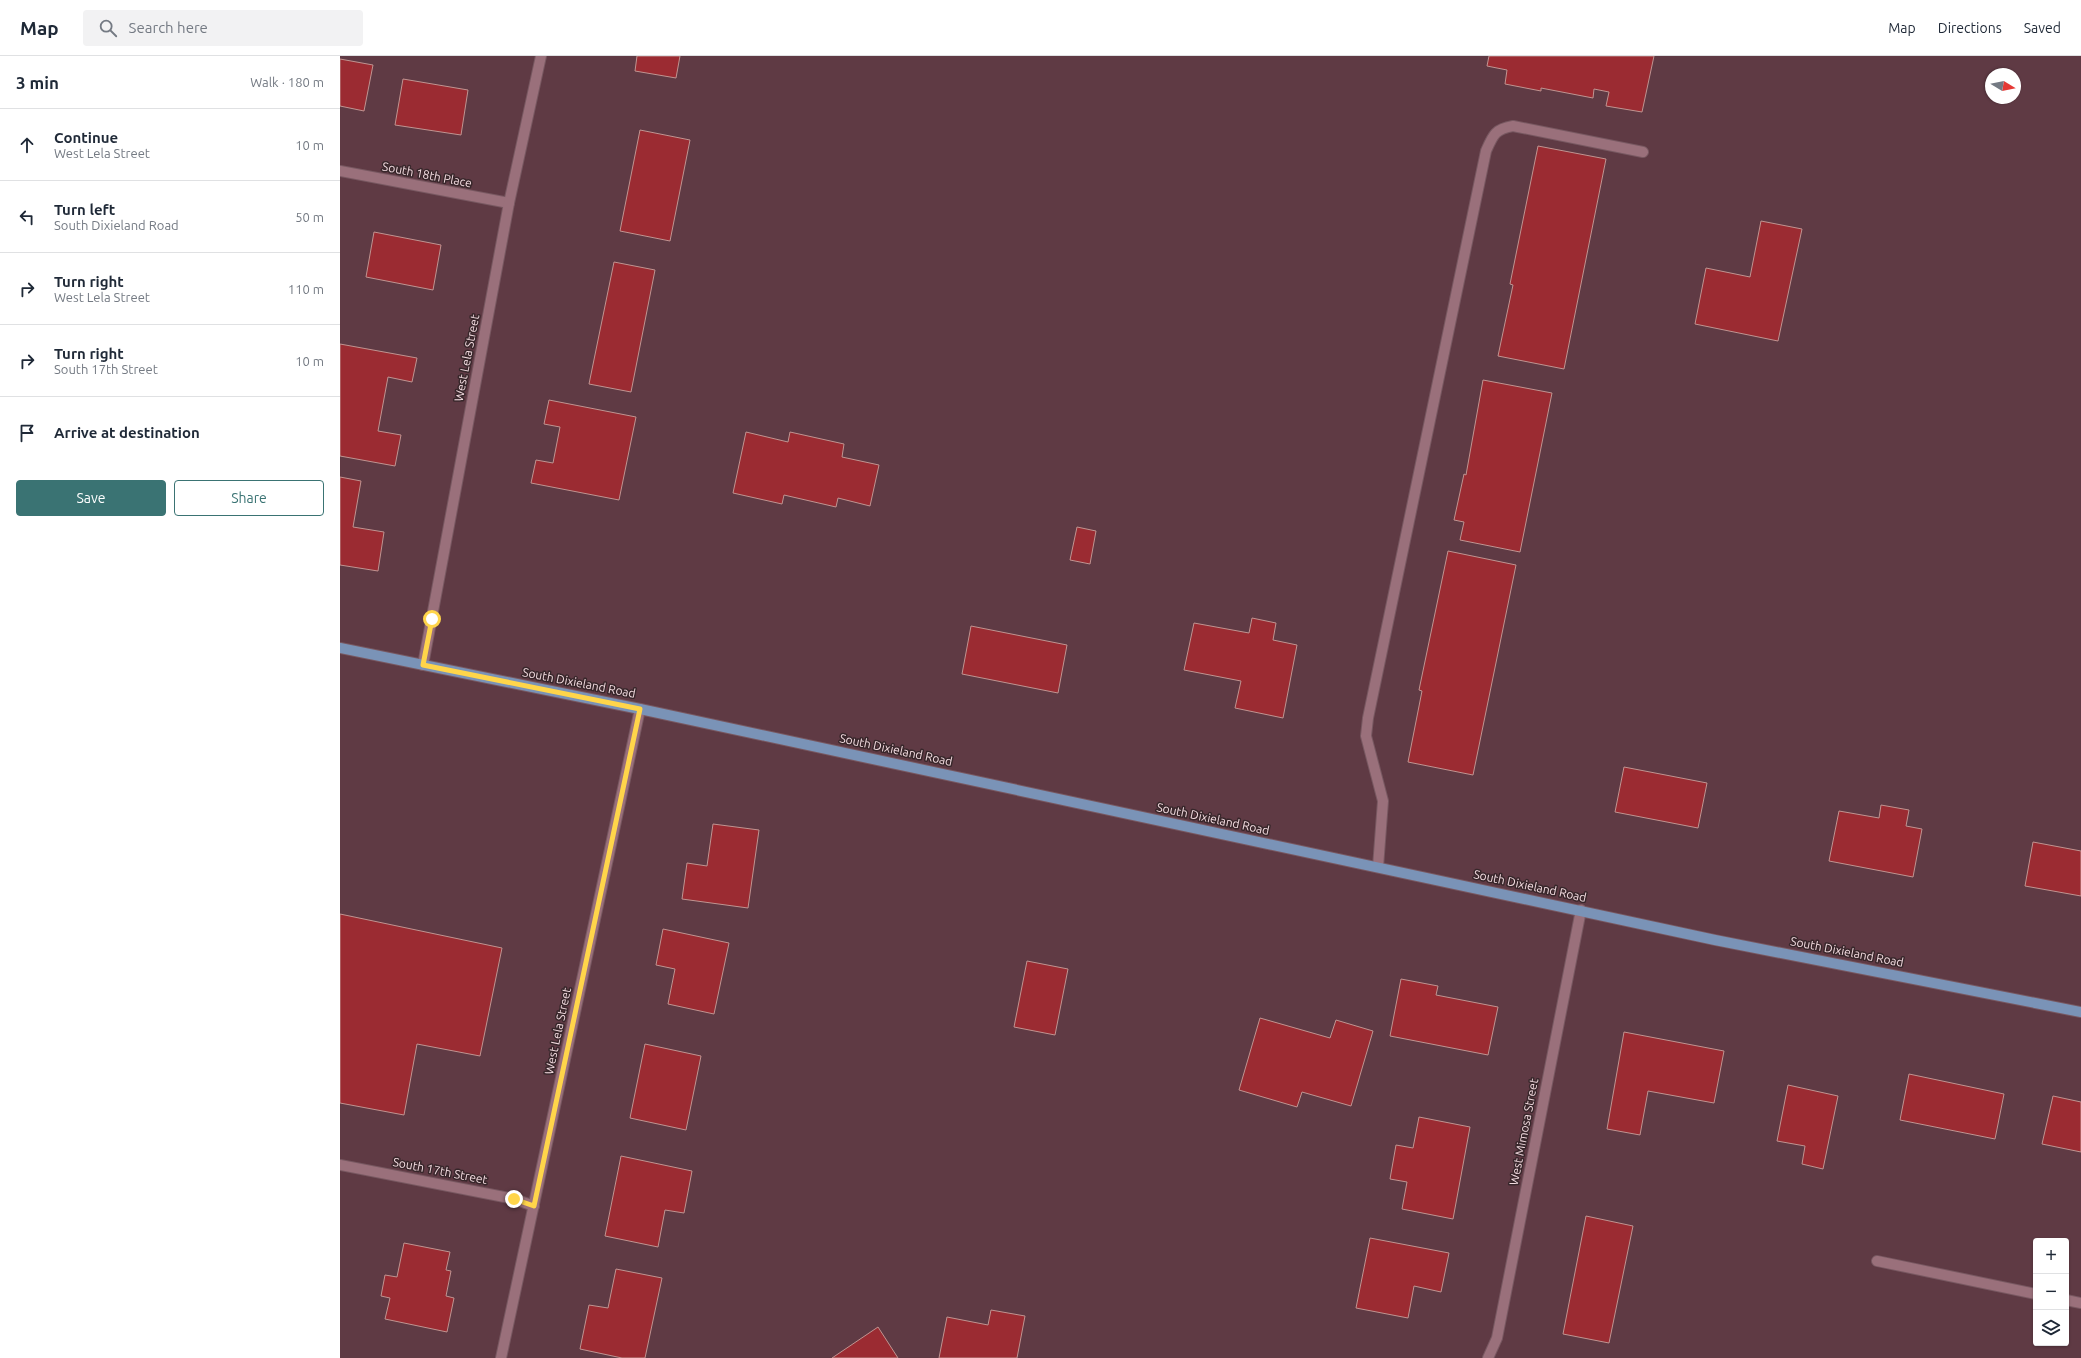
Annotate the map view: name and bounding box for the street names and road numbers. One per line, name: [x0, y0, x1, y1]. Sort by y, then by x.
street label: South 18th Place: [381, 159, 473, 190]
street label: West Lela Street: [452, 313, 481, 403]
street label: South Dixieland Road: [521, 665, 637, 700]
street label: South Dixieland Road: [838, 731, 954, 768]
street label: South Dixieland Road: [1155, 800, 1271, 837]
street label: South Dixieland Road: [1472, 867, 1588, 904]
street label: South Dixieland Road: [1789, 934, 1905, 969]
street label: West Lela Street: [542, 986, 573, 1076]
street label: West Mimosa Street: [1507, 1077, 1540, 1186]
street label: South 17th Street: [392, 1155, 489, 1186]

